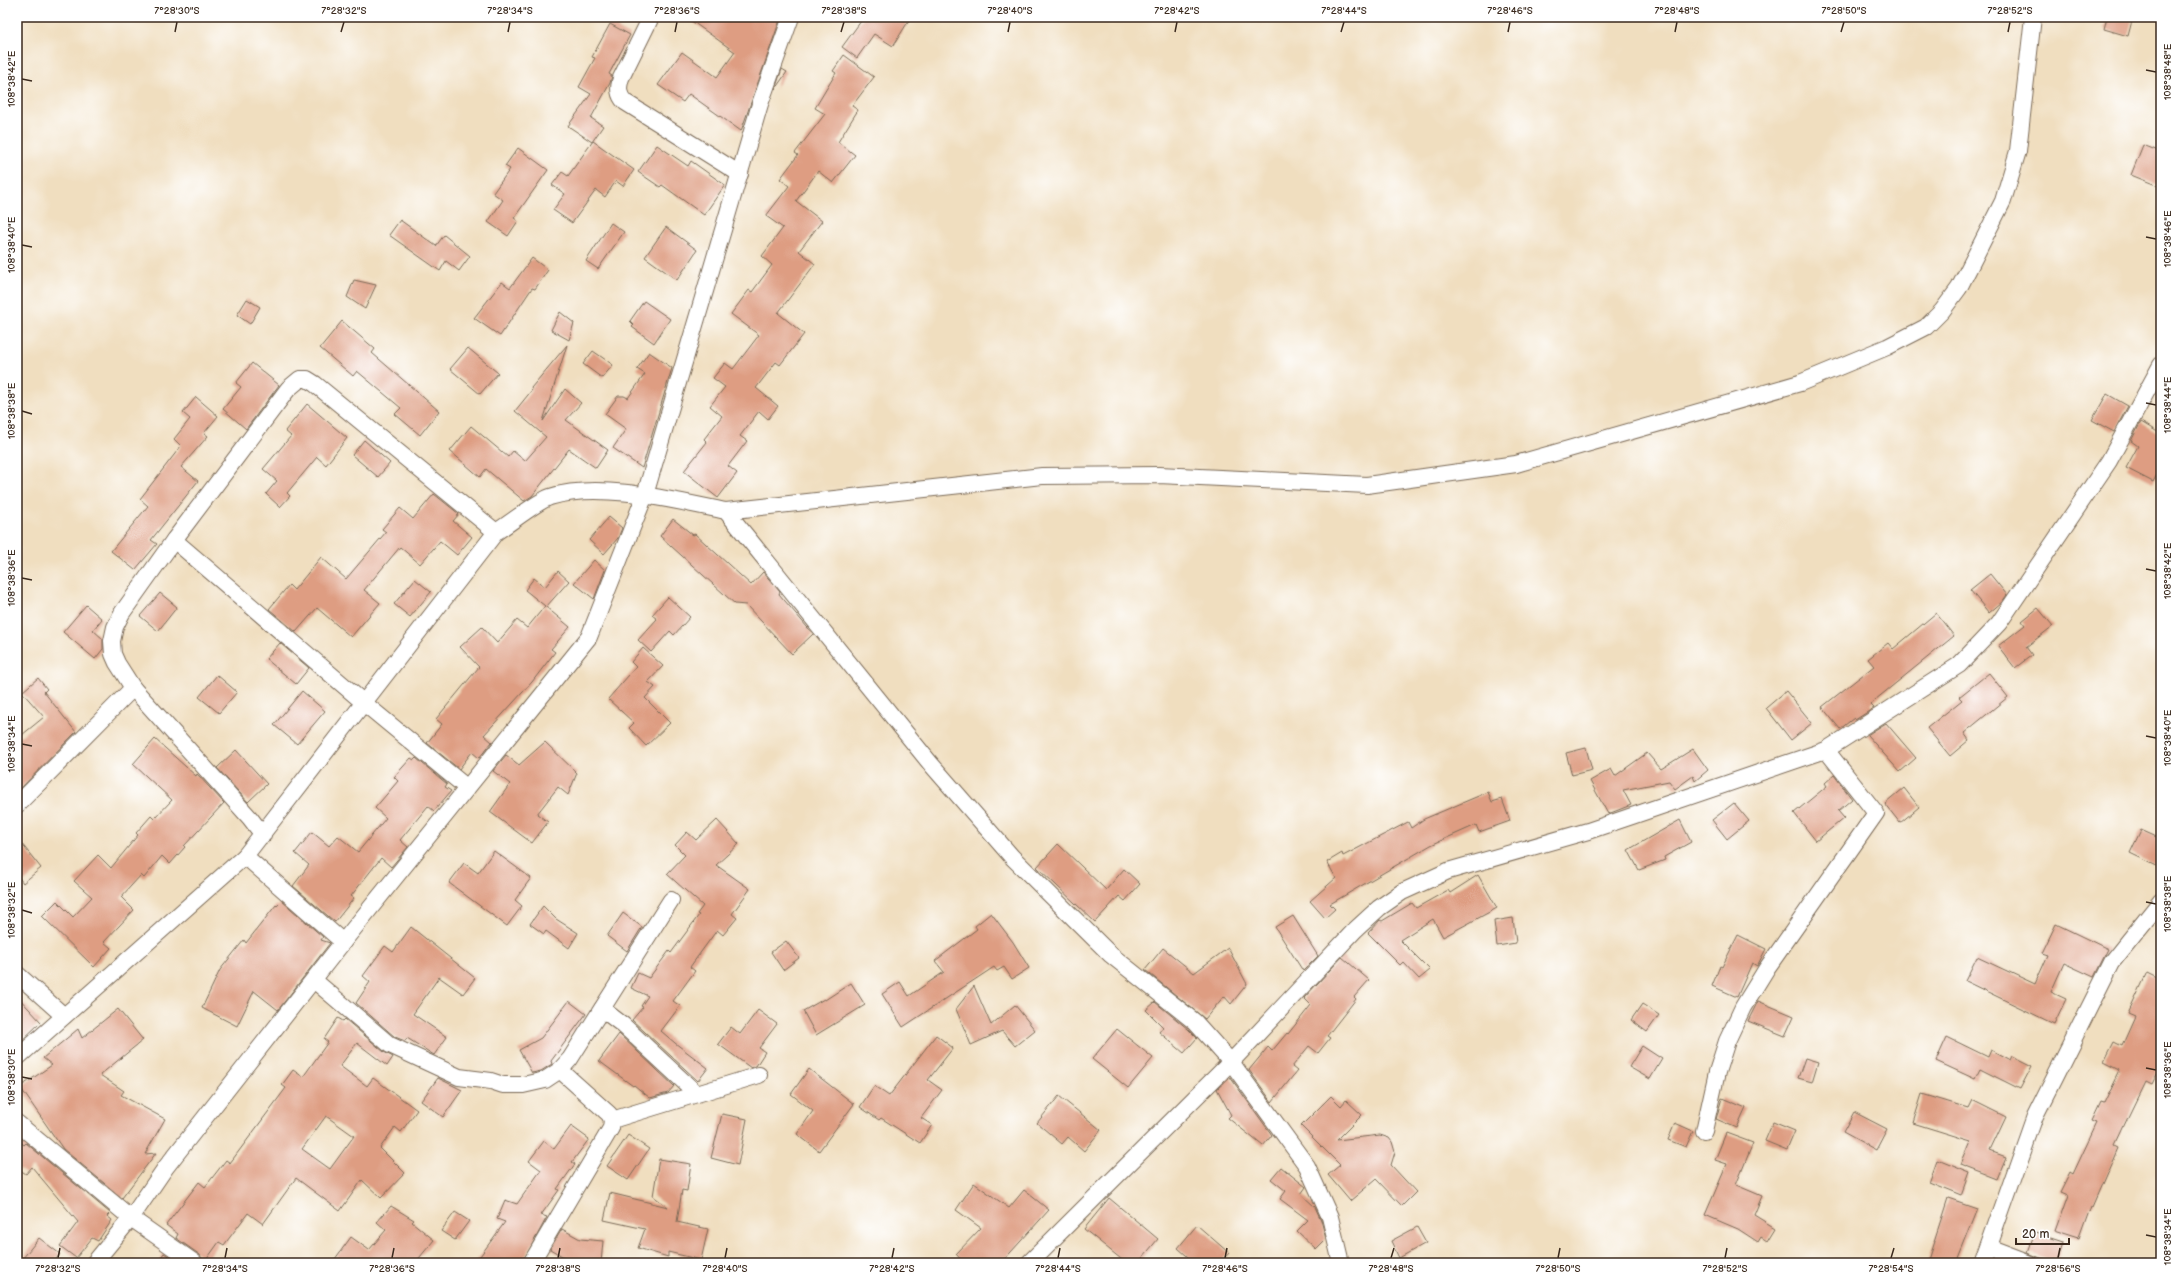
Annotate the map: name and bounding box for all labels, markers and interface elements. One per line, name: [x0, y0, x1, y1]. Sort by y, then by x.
text: 7°28'30"S: [154, 5, 200, 17]
text: 7°28'32"S: [321, 5, 367, 17]
text: 7°28'34"S: [487, 5, 533, 17]
text: 7°28'36"S: [654, 5, 700, 17]
text: 7°28'38"S: [821, 5, 867, 17]
text: 7°28'40"S: [987, 5, 1033, 17]
text: 7°28'42"S: [1154, 5, 1200, 17]
text: 7°28'44"S: [1321, 5, 1367, 17]
text: 7°28'46"S: [1487, 5, 1533, 17]
text: 7°28'48"S: [1654, 5, 1700, 17]
text: 7°28'50"S: [1822, 5, 1866, 17]
text: 7°28'52"S: [1988, 5, 2032, 17]
text: 108°38'48"E: [2162, 43, 2174, 100]
text: 108°38'42"E: [6, 50, 18, 107]
text: 108°38'46"E: [2162, 210, 2174, 267]
text: 108°38'40"E: [6, 216, 18, 273]
text: 108°38'44"E: [2162, 376, 2174, 433]
text: 108°38'38"E: [6, 382, 18, 439]
text: 108°38'42"E: [2162, 542, 2174, 599]
text: 108°38'36"E: [6, 549, 18, 607]
text: 108°38'40"E: [2162, 709, 2174, 766]
text: 108°38'34"E: [6, 715, 18, 772]
text: 108°38'38"E: [2162, 875, 2174, 932]
text: 108°38'32"E: [6, 881, 18, 938]
text: 108°38'36"E: [2162, 1041, 2174, 1099]
text: 108°38'30"E: [6, 1048, 18, 1105]
text: 108°38'34"E: [2162, 1208, 2174, 1265]
scale bar: [2016, 1220, 2069, 1246]
text: 20 m: [2022, 1227, 2049, 1242]
text: 7°28'32"S: [35, 1263, 81, 1275]
text: 7°28'34"S: [202, 1263, 248, 1275]
text: 7°28'36"S: [369, 1263, 415, 1275]
text: 7°28'38"S: [535, 1263, 581, 1275]
text: 7°28'40"S: [702, 1263, 748, 1275]
text: 7°28'42"S: [869, 1263, 915, 1275]
text: 7°28'44"S: [1035, 1263, 1081, 1275]
text: 7°28'46"S: [1202, 1263, 1248, 1275]
text: 7°28'48"S: [1368, 1263, 1414, 1275]
text: 7°28'50"S: [1536, 1263, 1580, 1275]
text: 7°28'52"S: [1703, 1263, 1747, 1275]
text: 7°28'54"S: [1868, 1263, 1914, 1275]
text: 7°28'56"S: [2035, 1263, 2081, 1275]

